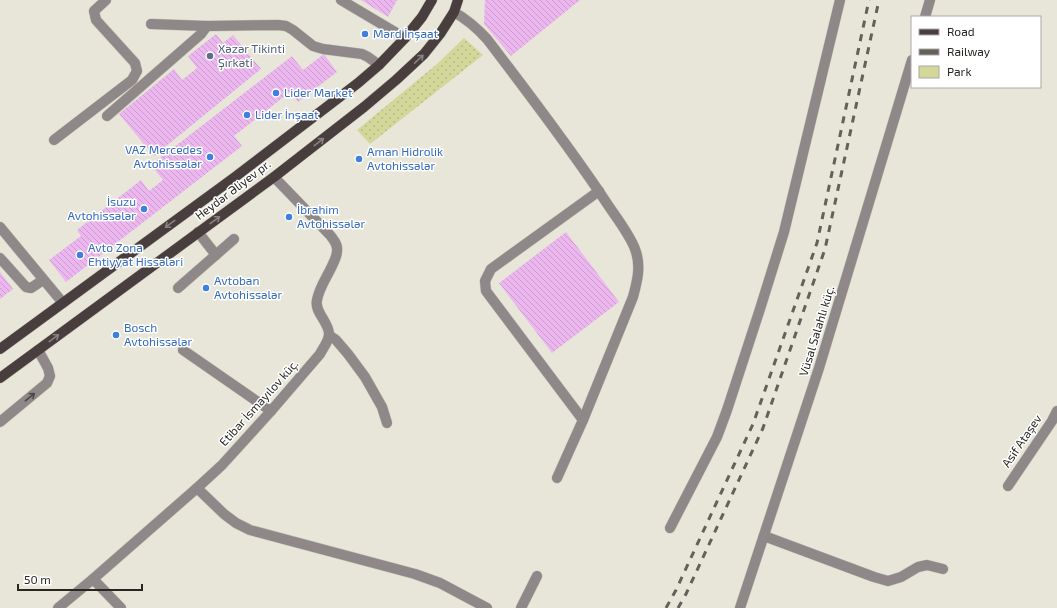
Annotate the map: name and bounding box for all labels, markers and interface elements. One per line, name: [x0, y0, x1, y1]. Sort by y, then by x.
legend: [911, 16, 1041, 88]
text: Road: [947, 24, 975, 38]
place label: Mərd İnşaat: [373, 26, 439, 41]
marker: Mərd İnşaat: [360, 29, 370, 39]
place label: Xəzər Tikinti Şırkəti: [218, 41, 285, 71]
text: Railway: [947, 44, 991, 58]
marker: Xəzər Tikinti Şırkəti: [205, 51, 215, 61]
one-way arrow: [414, 54, 424, 63]
text: Park: [947, 64, 972, 78]
place label: Lider Market: [284, 85, 353, 99]
marker: Lider Market: [271, 88, 281, 98]
place label: Lider İnşaat: [255, 107, 319, 122]
marker: Lider İnşaat: [242, 110, 252, 120]
one-way arrow: [313, 137, 324, 146]
place label: VAZ Mercedes Avtohissələr: [125, 142, 202, 170]
place label: Aman Hidrolik Avtohissələr: [367, 144, 443, 172]
marker: VAZ Mercedes Avtohissələr: [205, 152, 215, 162]
marker: Aman Hidrolik Avtohissələr: [354, 154, 364, 164]
street label: Heydər Əliyev pr.: [192, 156, 273, 222]
place label: İsuzu Avtohissələr: [68, 194, 136, 222]
place label: İbrahim Avtohissələr: [297, 202, 366, 230]
marker: İsuzu Avtohissələr: [139, 204, 149, 214]
marker: İbrahim Avtohissələr: [284, 212, 294, 222]
one-way arrow: [210, 216, 221, 224]
one-way arrow: [165, 220, 176, 229]
place label: Avto Zona Ehtiyyat Hissələri: [88, 240, 183, 268]
marker: Avto Zona Ehtiyyat Hissələri: [75, 250, 85, 260]
place label: Avtoban Avtohissələr: [214, 273, 283, 301]
marker: Avtoban Avtohissələr: [201, 283, 211, 293]
street label: Vüsal Salahlı küç.: [796, 284, 837, 378]
place label: Bosch Avtohissələr: [124, 320, 193, 348]
marker: Bosch Avtohissələr: [111, 330, 121, 340]
one-way arrow: [48, 334, 59, 343]
street label: Etibar İsmayılov küç.: [216, 356, 301, 449]
one-way arrow: [25, 392, 36, 401]
street label: Asif Ataşev: [998, 411, 1045, 470]
scale bar: [18, 566, 142, 592]
text: 50 m: [24, 572, 51, 586]

